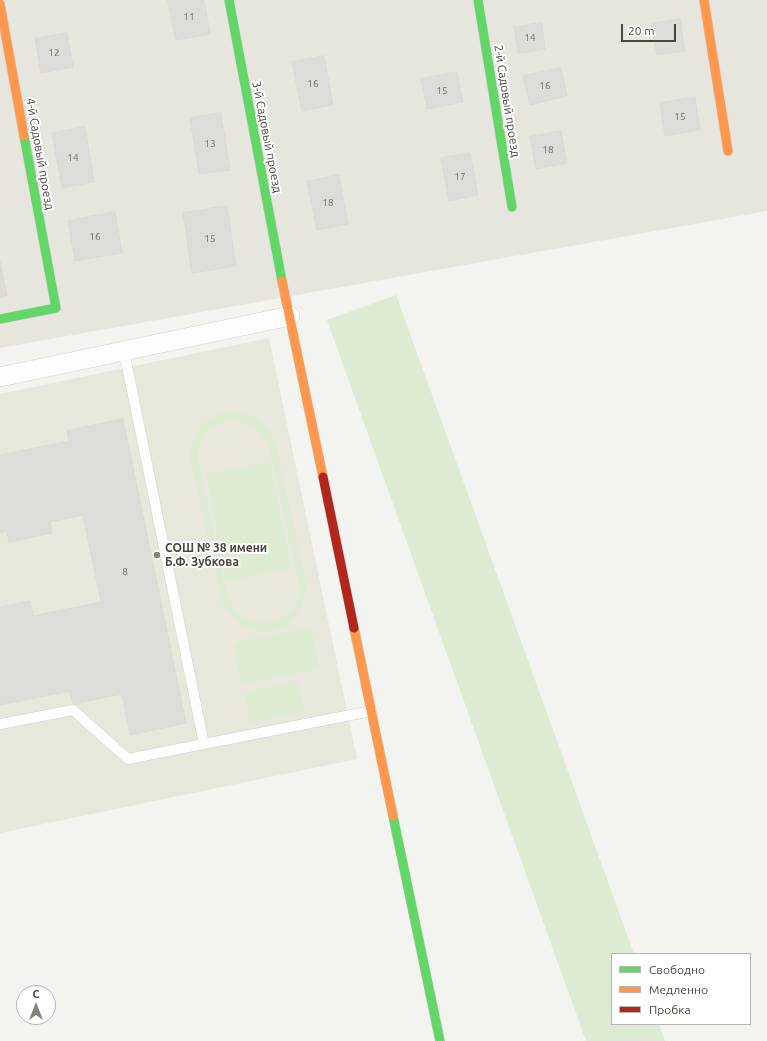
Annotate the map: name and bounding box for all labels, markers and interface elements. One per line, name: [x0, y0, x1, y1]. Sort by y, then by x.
house number: 11: [183, 11, 195, 23]
scale bar: [623, 16, 678, 42]
text: 20 m: [628, 24, 655, 37]
house number: 14: [524, 32, 536, 44]
street label: 2-й Садовый проезд: [491, 44, 523, 158]
house number: 12: [48, 47, 60, 59]
house number: 16: [307, 78, 319, 90]
street label: 3-й Садовый проезд: [249, 80, 285, 194]
house number: 16: [539, 80, 551, 92]
house number: 15: [436, 85, 448, 97]
street label: 4-й Садовый проезд: [23, 97, 57, 211]
house number: 15: [674, 111, 686, 123]
house number: 13: [204, 138, 216, 150]
house number: 18: [542, 144, 554, 156]
house number: 14: [67, 152, 79, 164]
house number: 17: [454, 171, 466, 183]
house number: 18: [322, 197, 334, 209]
house number: 16: [89, 231, 101, 243]
house number: 15: [204, 233, 216, 245]
place label: СОШ № 38 имени Б.Ф. Зубкова: [165, 541, 267, 569]
marker: СОШ № 38 имени Б.Ф. Зубкова: [152, 550, 162, 560]
house number: 8: [122, 566, 128, 578]
legend: [611, 953, 751, 1025]
text: Свободно: [649, 963, 705, 976]
text: Медленно: [649, 983, 708, 996]
north arrow: [16, 985, 56, 1025]
text: С: [32, 988, 40, 1000]
text: Пробка: [649, 1003, 691, 1016]

